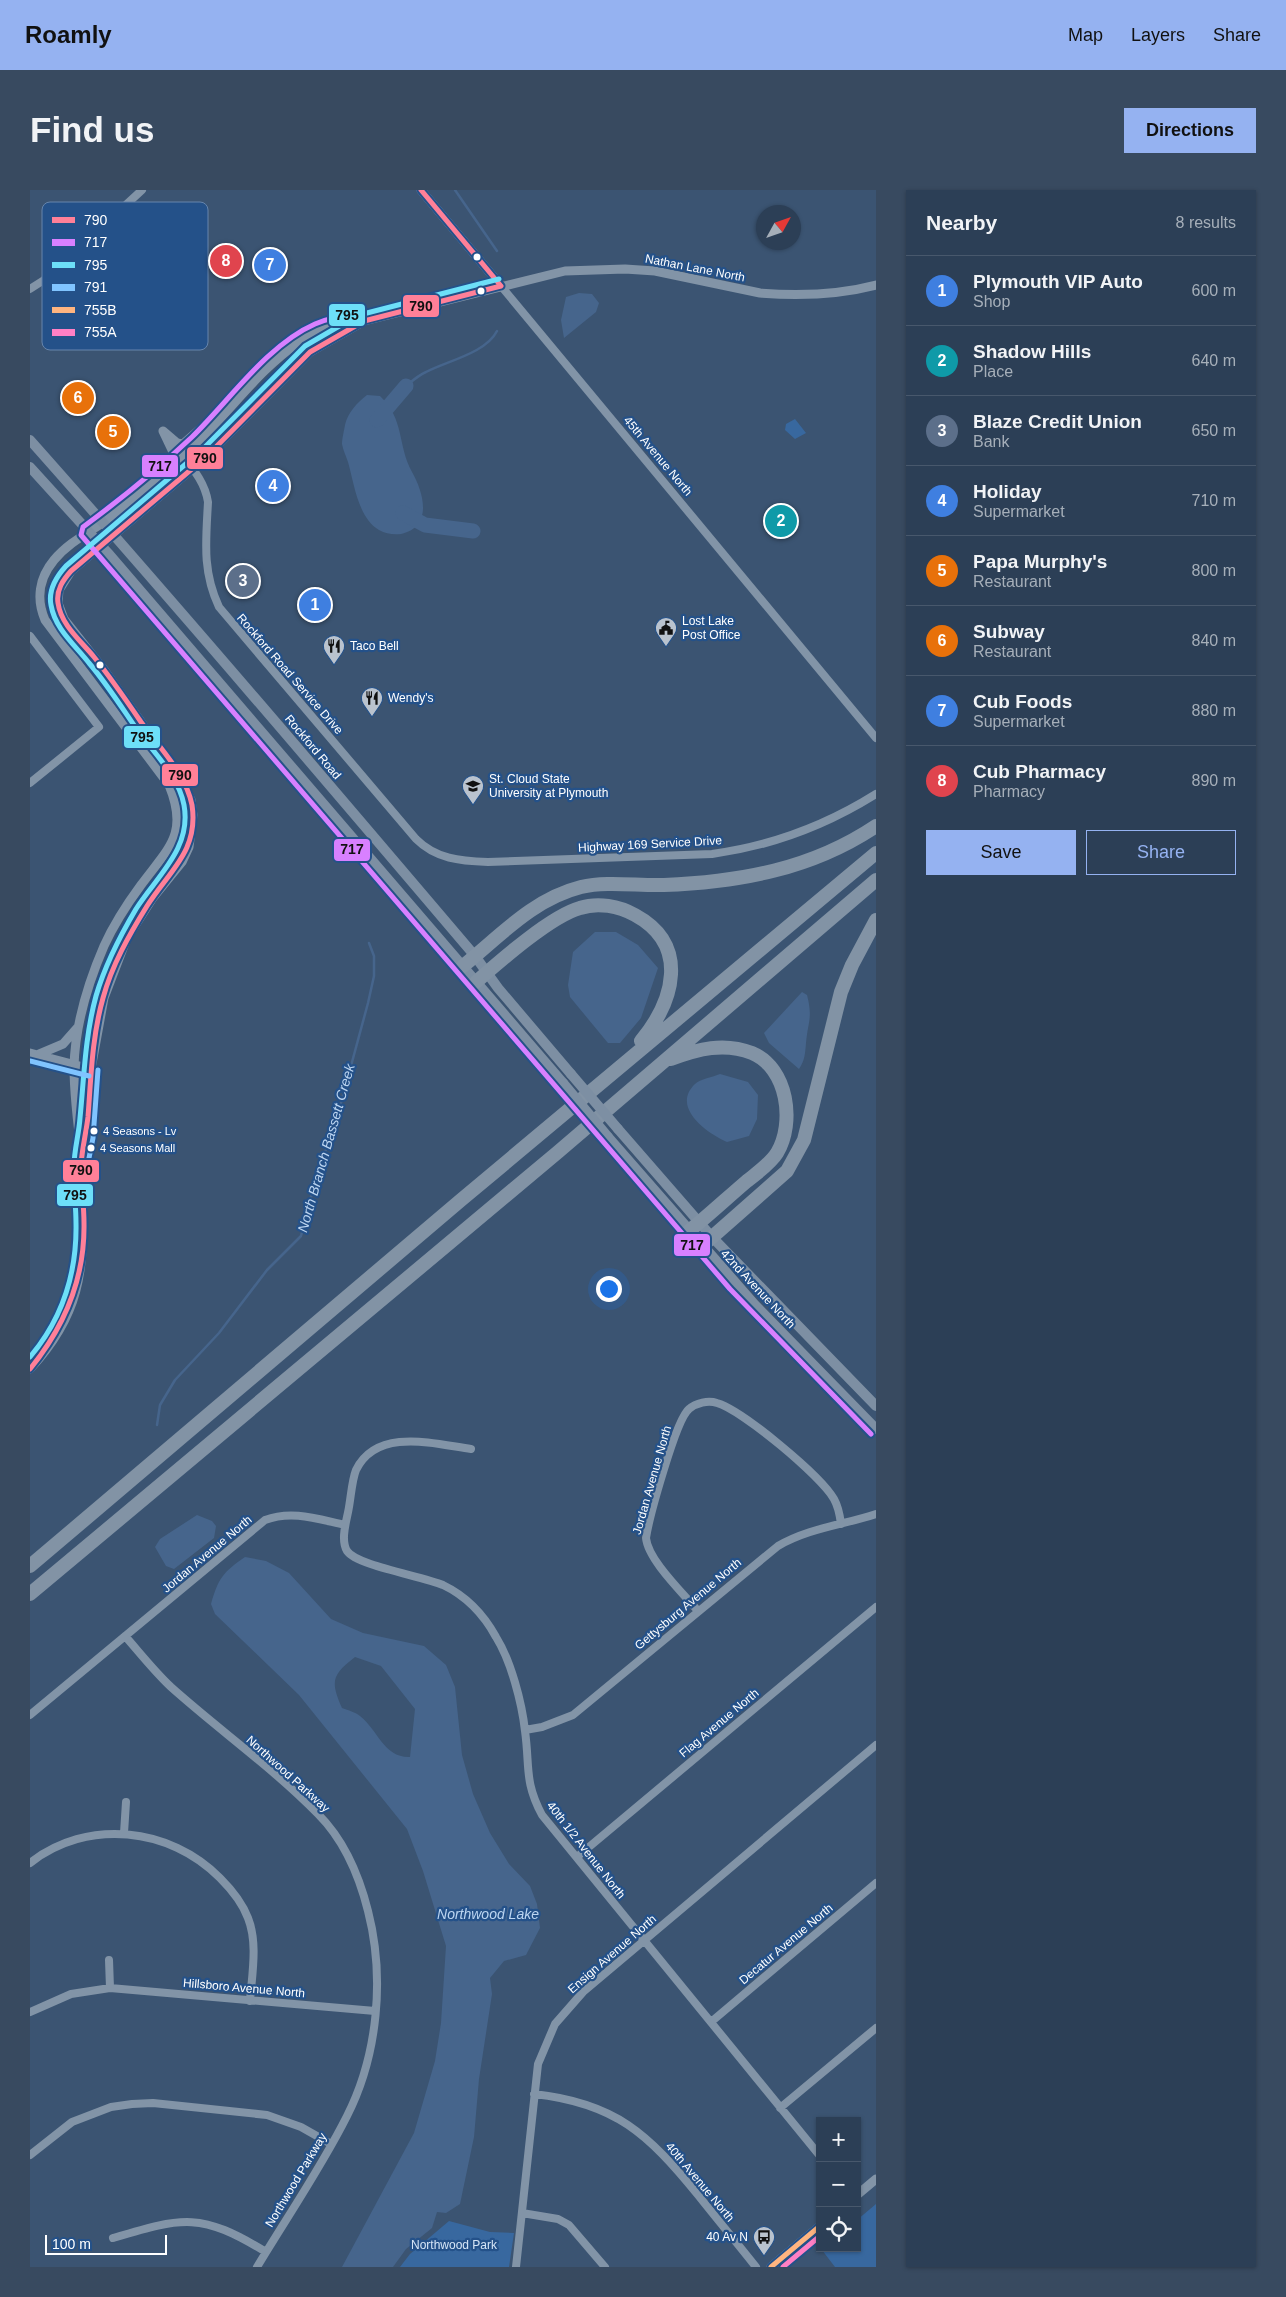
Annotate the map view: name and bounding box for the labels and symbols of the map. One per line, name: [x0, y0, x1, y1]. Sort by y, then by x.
legend: [42, 202, 208, 350]
north arrow: [756, 205, 801, 250]
text: 790: [84, 212, 108, 228]
text: 717: [84, 234, 108, 250]
pin: 8: [210, 242, 242, 280]
pin: 7: [254, 246, 286, 284]
street label: Nathan Lane North: [644, 251, 746, 285]
unlabelled marker: [472, 252, 482, 262]
text: 795: [84, 257, 108, 273]
text: 791: [84, 279, 108, 295]
unlabelled marker: [476, 286, 486, 296]
line badge: 790: [402, 294, 440, 318]
text: 790: [409, 298, 433, 314]
text: 755B: [84, 302, 117, 318]
line badge: 795: [328, 303, 366, 327]
text: 795: [335, 307, 359, 323]
text: 755A: [84, 324, 117, 340]
pin: 6: [62, 379, 94, 417]
pin: 5: [97, 413, 129, 451]
street label: 45th Avenue North: [621, 414, 695, 498]
line badge: 790: [186, 446, 224, 470]
text: 790: [193, 450, 217, 466]
line badge: 717: [141, 454, 179, 478]
text: 717: [148, 458, 172, 474]
pin: 4: [257, 467, 289, 505]
pin: 2: [765, 502, 797, 540]
pin: 3: [227, 562, 259, 600]
pin: 1: [299, 586, 331, 624]
street label: Rockford Road Service Drive: [234, 611, 346, 737]
place label: Lost Lake Post Office: [682, 614, 741, 642]
public building icon: Lost Lake Post Office: [654, 616, 678, 647]
restaurant icon: Taco Bell: [322, 634, 346, 665]
place label: Taco Bell: [350, 639, 399, 653]
unlabelled marker: [95, 660, 105, 670]
restaurant icon: Wendy's: [360, 686, 384, 717]
place label: Wendy's: [388, 691, 433, 705]
street label: Rockford Road: [282, 712, 344, 782]
line badge: 795: [123, 725, 161, 749]
text: 795: [130, 729, 154, 745]
line badge: 790: [161, 763, 199, 787]
text: 790: [168, 767, 192, 783]
place label: St. Cloud State University at Plymouth: [489, 772, 608, 800]
school or university icon: St. Cloud State University at Plymouth: [461, 774, 485, 805]
street label: Highway 169 Service Drive: [578, 833, 723, 855]
line badge: 717: [333, 838, 371, 862]
text: 717: [340, 841, 364, 857]
water label: North Branch Bassett Creek: [294, 1061, 358, 1234]
place label: 4 Seasons - Lv: [103, 1125, 177, 1137]
marker: 4 Seasons - Lv: [89, 1126, 99, 1136]
place label: 4 Seasons Mall: [100, 1142, 175, 1154]
marker: 4 Seasons Mall: [86, 1143, 96, 1153]
line badge: 790: [62, 1159, 100, 1183]
text: 790: [69, 1162, 93, 1178]
line badge: 795: [56, 1183, 94, 1207]
text: 795: [63, 1187, 87, 1203]
line badge: 717: [673, 1233, 711, 1257]
text: 717: [680, 1237, 704, 1253]
street label: 42nd Avenue North: [718, 1247, 798, 1331]
your location: [596, 1276, 622, 1302]
street label: Jordan Avenue North: [630, 1424, 674, 1536]
street label: Jordan Avenue North: [159, 1512, 255, 1596]
street label: Gettysburg Avenue North: [632, 1555, 744, 1653]
street label: Flag Avenue North: [677, 1686, 761, 1760]
street label: Northwood Parkway: [243, 1733, 333, 1815]
street label: 40th 1/2 Avenue North: [544, 1799, 628, 1901]
street label: Decatur Avenue North: [736, 1901, 836, 1987]
water label: Northwood Lake: [437, 1906, 539, 1922]
street label: Ensign Avenue North: [565, 1912, 659, 1996]
street label: Hillsboro Avenue North: [182, 1976, 306, 2000]
street label: Northwood Parkway: [262, 2130, 330, 2230]
street label: 40th Avenue North: [663, 2140, 737, 2224]
bus stop icon: 40 Av N: [752, 2225, 776, 2256]
place label: 40 Av N: [706, 2230, 748, 2244]
scale bar: [45, 2232, 168, 2255]
park label: Northwood Park: [411, 2238, 498, 2252]

